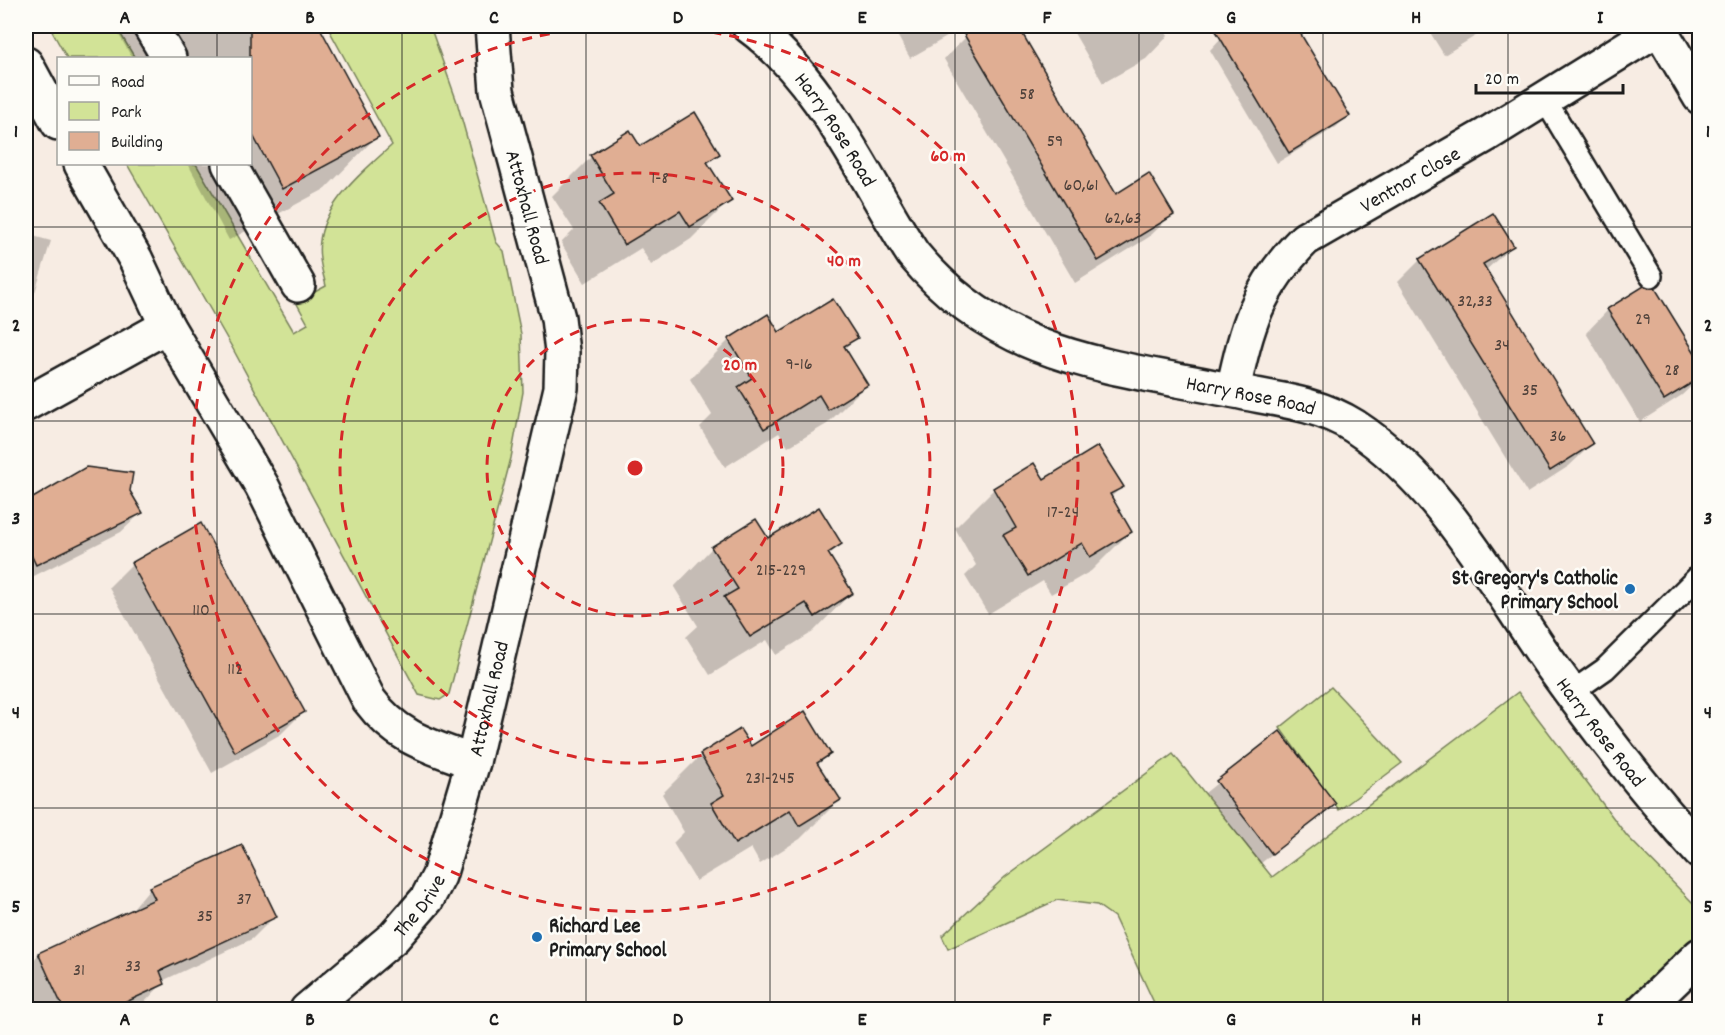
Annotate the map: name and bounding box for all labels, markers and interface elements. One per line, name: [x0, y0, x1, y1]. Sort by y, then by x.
text: A: [120, 5, 131, 33]
text: B: [305, 5, 315, 33]
text: C: [489, 5, 499, 33]
text: D: [673, 5, 684, 33]
text: E: [857, 5, 867, 33]
text: F: [1043, 5, 1053, 33]
text: G: [1226, 5, 1236, 33]
text: H: [1411, 5, 1421, 33]
text: I: [1597, 5, 1604, 33]
legend: [57, 57, 252, 165]
scale bar: [1476, 57, 1623, 95]
street label: Harry Rose Road: [786, 67, 882, 193]
text: 20 m: [1485, 68, 1519, 93]
text: Road: [111, 71, 145, 96]
house number: 58: [1019, 83, 1035, 108]
text: Park: [111, 101, 142, 126]
text: 1: [14, 119, 18, 147]
text: 1: [1706, 119, 1710, 147]
house number: 59: [1047, 130, 1063, 155]
text: Building: [111, 131, 163, 156]
street label: Ventnor Close: [1355, 141, 1467, 222]
text: 60 m: [930, 145, 966, 170]
street label: Attoxhall Road: [495, 147, 555, 268]
house number: 1-8: [651, 167, 669, 192]
house number: 60,61: [1064, 174, 1098, 199]
house number: 62,63: [1105, 207, 1141, 232]
text: 40 m: [827, 250, 861, 275]
house number: 32,33: [1457, 290, 1493, 315]
house number: 29: [1635, 308, 1651, 333]
text: 2: [12, 313, 20, 341]
text: 2: [1704, 313, 1712, 341]
house number: 34: [1494, 334, 1510, 359]
house number: 9-16: [785, 353, 813, 378]
text: 20 m: [723, 354, 757, 379]
house number: 28: [1664, 359, 1680, 384]
street label: Harry Rose Road: [1183, 370, 1319, 426]
house number: 35: [1522, 379, 1538, 404]
house number: 36: [1550, 425, 1566, 450]
centre of rings: [625, 458, 645, 478]
house number: 17-24: [1047, 501, 1079, 526]
text: 3: [12, 506, 20, 534]
text: 3: [1704, 506, 1712, 534]
house number: 215-229: [756, 559, 806, 584]
place label: St Gregory's Catholic Primary School: [1452, 565, 1619, 619]
marker: St Gregory's Catholic Primary School: [1623, 582, 1637, 596]
house number: 110: [192, 599, 210, 624]
street label: Attoxhall Road: [463, 638, 519, 760]
house number: 112: [227, 658, 243, 683]
street label: Harry Rose Road: [1547, 672, 1651, 795]
text: 4: [12, 700, 20, 728]
text: 4: [1704, 700, 1712, 728]
house number: 231-245: [745, 767, 795, 792]
street label: The Drive: [388, 870, 455, 946]
house number: 37: [237, 888, 252, 913]
text: 5: [11, 894, 21, 922]
text: 5: [1703, 894, 1713, 922]
house number: 35: [197, 905, 213, 930]
place label: Richard Lee Primary School: [549, 913, 668, 967]
marker: Richard Lee Primary School: [530, 930, 544, 944]
house number: 33: [125, 955, 141, 980]
house number: 31: [73, 959, 85, 984]
text: A: [120, 1007, 131, 1035]
text: B: [305, 1007, 315, 1035]
text: C: [489, 1007, 499, 1035]
text: D: [673, 1007, 684, 1035]
text: E: [857, 1007, 867, 1035]
text: F: [1043, 1007, 1053, 1035]
text: G: [1226, 1007, 1236, 1035]
text: H: [1411, 1007, 1421, 1035]
text: I: [1597, 1007, 1604, 1035]

